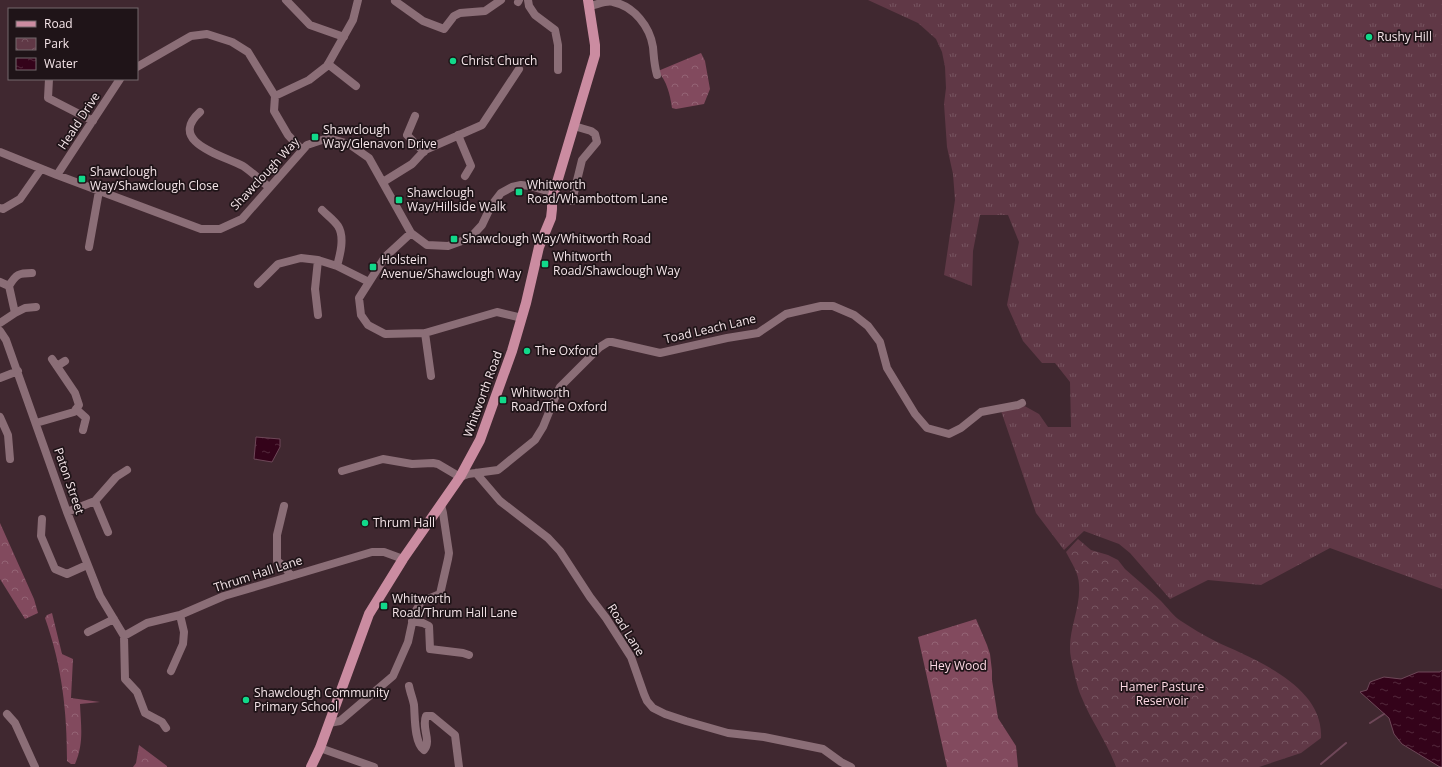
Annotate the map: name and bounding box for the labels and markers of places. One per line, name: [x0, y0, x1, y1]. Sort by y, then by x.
place label: Rushy Hill: [1377, 28, 1432, 45]
marker: Rushy Hill: [1364, 32, 1374, 42]
place label: Christ Church: [461, 52, 537, 69]
marker: Christ Church: [448, 56, 458, 66]
place label: Shawclough Way/Glenavon Drive: [323, 121, 437, 152]
marker: Shawclough Way/Glenavon Drive: [310, 132, 320, 142]
place label: Shawclough Way/Shawclough Close: [90, 163, 219, 194]
marker: Shawclough Way/Shawclough Close: [77, 174, 87, 184]
place label: Whitworth Road/Whambottom Lane: [527, 176, 668, 207]
place label: Shawclough Way/Hillside Walk: [407, 184, 507, 215]
marker: Whitworth Road/Whambottom Lane: [514, 187, 524, 197]
marker: Shawclough Way/Hillside Walk: [394, 195, 404, 205]
place label: Shawclough Way/Whitworth Road: [462, 230, 651, 247]
marker: Shawclough Way/Whitworth Road: [449, 234, 459, 244]
place label: Whitworth Road/Shawclough Way: [553, 248, 681, 279]
place label: Holstein Avenue/Shawclough Way: [381, 251, 522, 282]
marker: Whitworth Road/Shawclough Way: [540, 259, 550, 269]
marker: Holstein Avenue/Shawclough Way: [368, 262, 378, 272]
place label: The Oxford: [535, 342, 598, 359]
marker: The Oxford: [522, 346, 532, 356]
place label: Whitworth Road/The Oxford: [511, 384, 607, 415]
marker: Whitworth Road/The Oxford: [498, 395, 508, 405]
place label: Thrum Hall: [373, 514, 435, 531]
marker: Thrum Hall: [360, 518, 370, 528]
place label: Whitworth Road/Thrum Hall Lane: [392, 590, 517, 621]
marker: Whitworth Road/Thrum Hall Lane: [379, 601, 389, 611]
place label: Shawclough Community Primary School: [254, 684, 390, 715]
marker: Shawclough Community Primary School: [241, 695, 251, 705]

